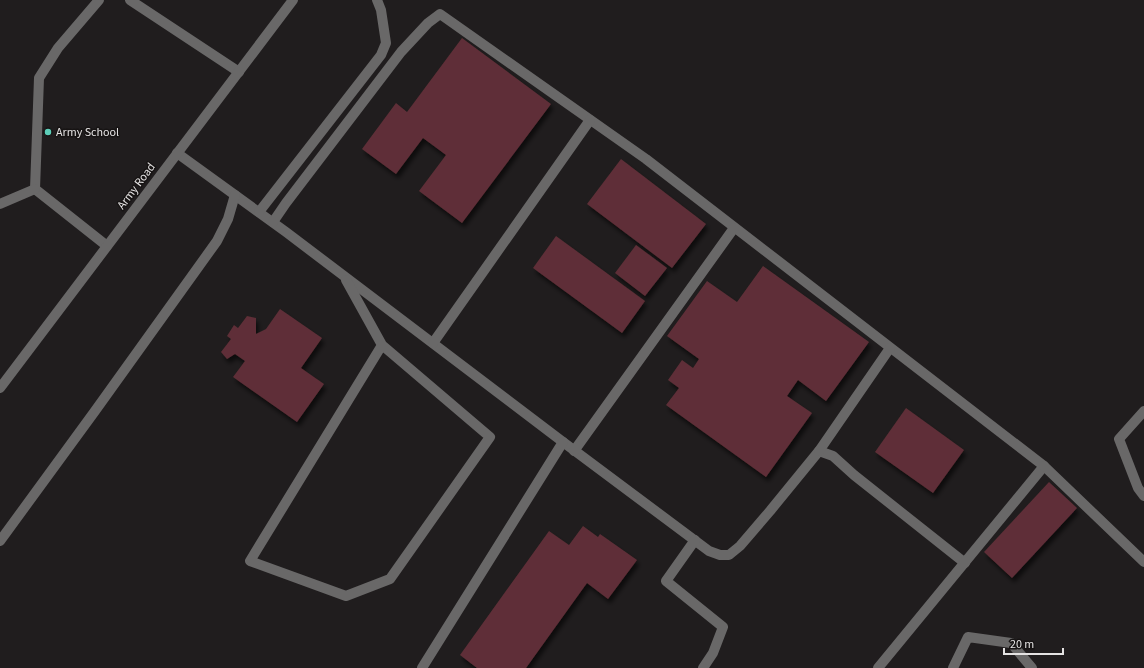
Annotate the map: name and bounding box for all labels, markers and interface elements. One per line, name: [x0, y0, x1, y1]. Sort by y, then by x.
place label: Army School: [56, 124, 119, 141]
marker: Army School: [43, 127, 53, 137]
street label: Army Road: [113, 159, 160, 213]
scale bar: [1004, 630, 1063, 656]
text: 20 m: [1010, 636, 1034, 653]

